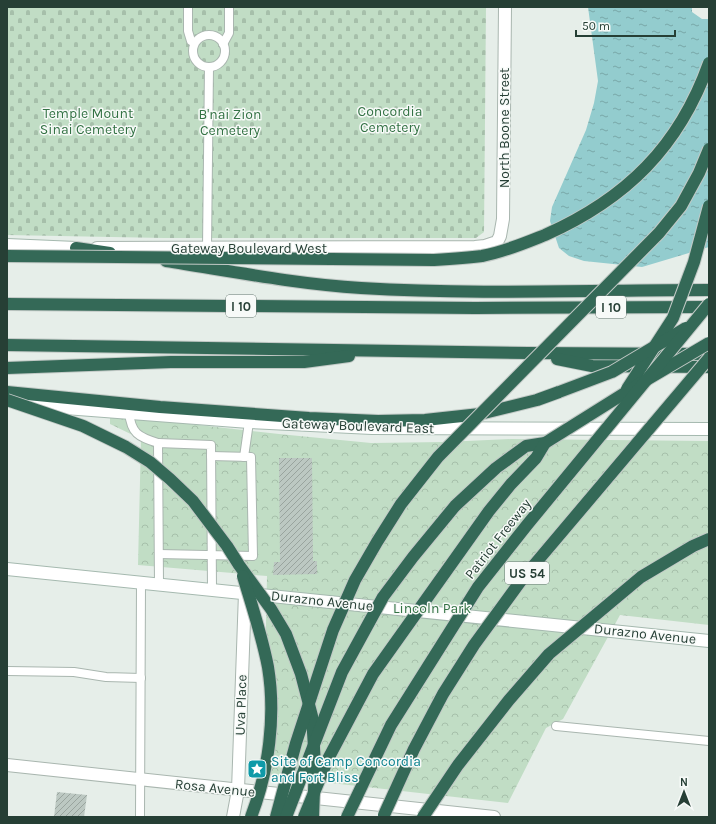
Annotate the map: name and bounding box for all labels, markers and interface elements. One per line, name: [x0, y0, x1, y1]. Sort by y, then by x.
scale bar: [576, 12, 675, 38]
text: 50 m: [582, 19, 610, 33]
street label: North Boone Street: [496, 68, 513, 188]
park label: Concordia Cemetery: [358, 103, 422, 136]
park label: Temple Mount Sinai Cemetery: [40, 105, 137, 138]
park label: B'nai Zion Cemetery: [199, 106, 261, 139]
street label: Gateway Boulevard West: [171, 240, 327, 257]
road number: I 10: [226, 295, 256, 317]
road number: I 10: [596, 296, 626, 318]
street label: Gateway Boulevard East: [282, 415, 434, 437]
street label: Patriot Freeway: [461, 495, 535, 583]
road number: US 54: [505, 562, 549, 584]
street label: Durazno Avenue: [270, 587, 374, 615]
park label: Lincoln Park: [393, 600, 471, 617]
street label: Durazno Avenue: [593, 620, 697, 648]
street label: Uva Place: [231, 674, 251, 736]
place label: Site of Camp Concordia and Fort Bliss: [271, 753, 421, 786]
place icon: Site of Camp Concordia and Fort Bliss: [246, 758, 268, 780]
north arrow: [664, 772, 704, 812]
street label: Rosa Avenue: [174, 775, 256, 801]
text: N: [680, 776, 688, 789]

